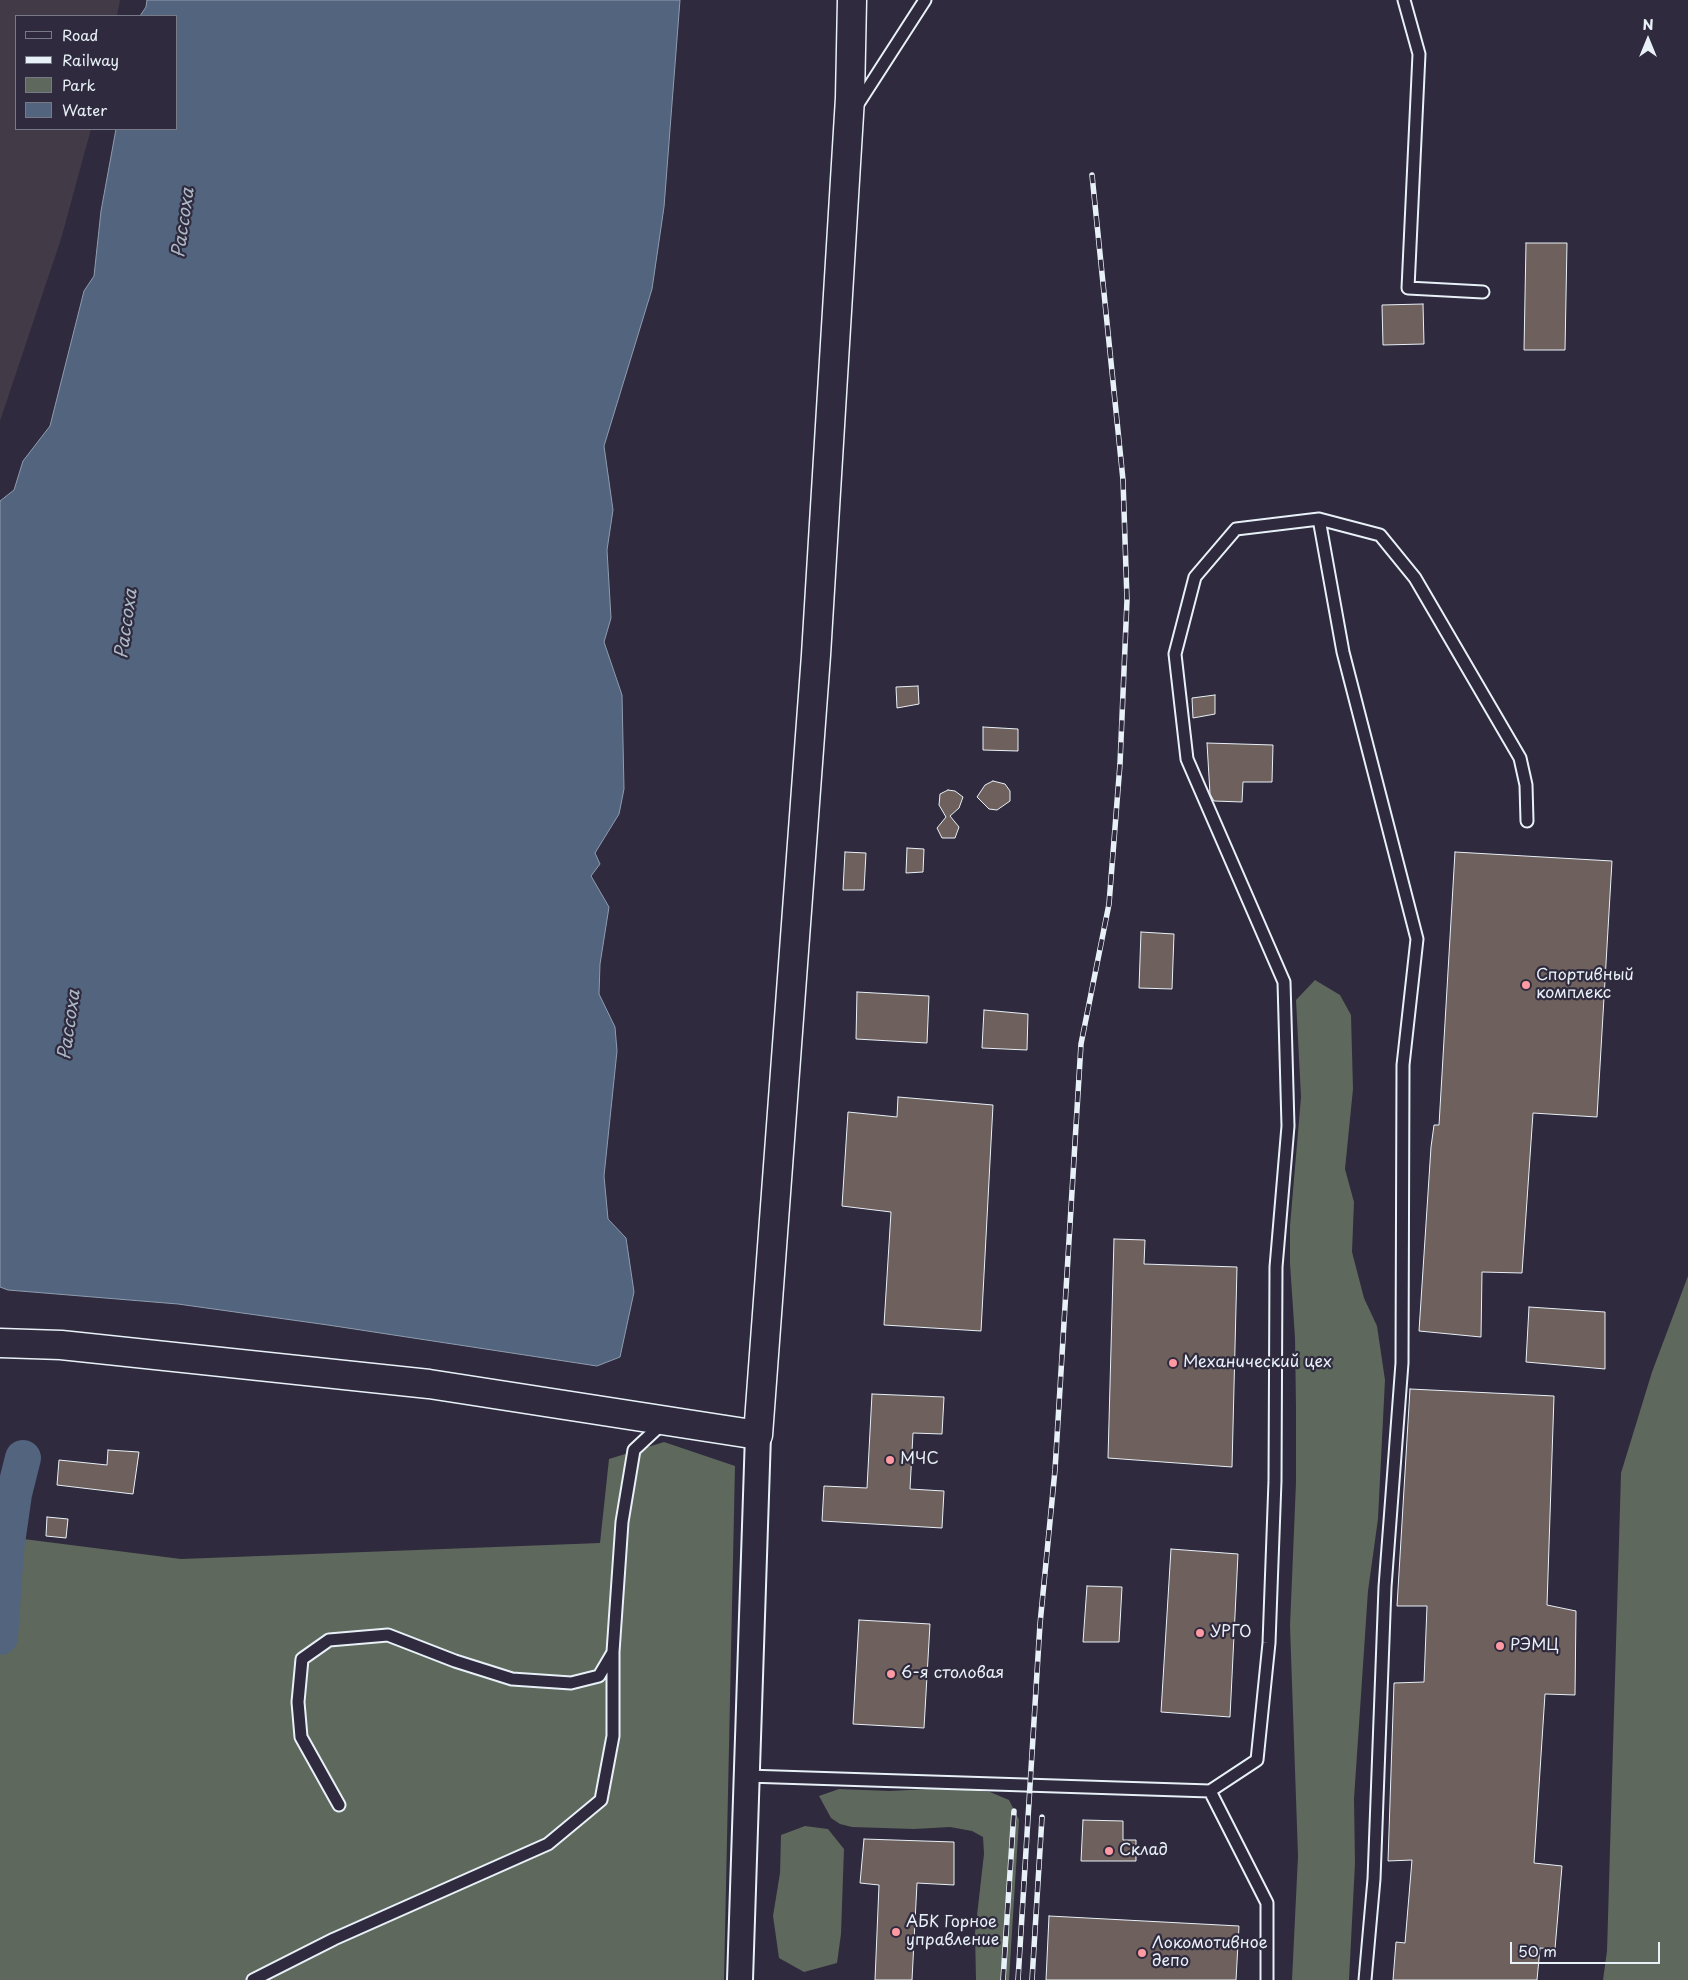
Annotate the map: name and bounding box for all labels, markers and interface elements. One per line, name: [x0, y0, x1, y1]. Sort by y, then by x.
text: N: [1642, 14, 1654, 35]
legend: [15, 15, 178, 130]
north arrow: [1623, 15, 1673, 65]
text: Road: [62, 23, 98, 46]
text: Railway: [62, 48, 119, 71]
text: Park: [62, 73, 96, 96]
text: Water: [62, 98, 107, 121]
water label: Рассоха: [168, 187, 200, 259]
water label: Рассоха: [111, 588, 143, 660]
place label: Спортивный комплекс: [1536, 966, 1634, 1004]
marker: Спортивный комплекс: [1520, 979, 1532, 991]
water label: Рассоха: [54, 989, 86, 1061]
place label: Механический цех: [1183, 1353, 1332, 1373]
marker: Механический цех: [1167, 1357, 1179, 1369]
place label: МЧС: [900, 1450, 939, 1470]
marker: МЧС: [884, 1454, 896, 1466]
place label: УРГО: [1210, 1623, 1252, 1643]
marker: УРГО: [1194, 1627, 1206, 1639]
place label: РЭМЦ: [1510, 1636, 1559, 1656]
marker: РЭМЦ: [1494, 1640, 1506, 1652]
place label: 6-я столовая: [901, 1664, 1004, 1684]
marker: 6-я столовая: [885, 1668, 897, 1680]
place label: Склад: [1119, 1841, 1168, 1861]
marker: Склад: [1103, 1845, 1115, 1857]
place label: АБК Горное управление: [906, 1913, 999, 1951]
marker: АБК Горное управление: [890, 1926, 902, 1938]
scale bar: [1513, 1932, 1663, 1964]
place label: Локомотивное депо: [1152, 1934, 1268, 1972]
text: 50 m: [1518, 1939, 1557, 1962]
marker: Локомотивное депо: [1136, 1947, 1148, 1959]

